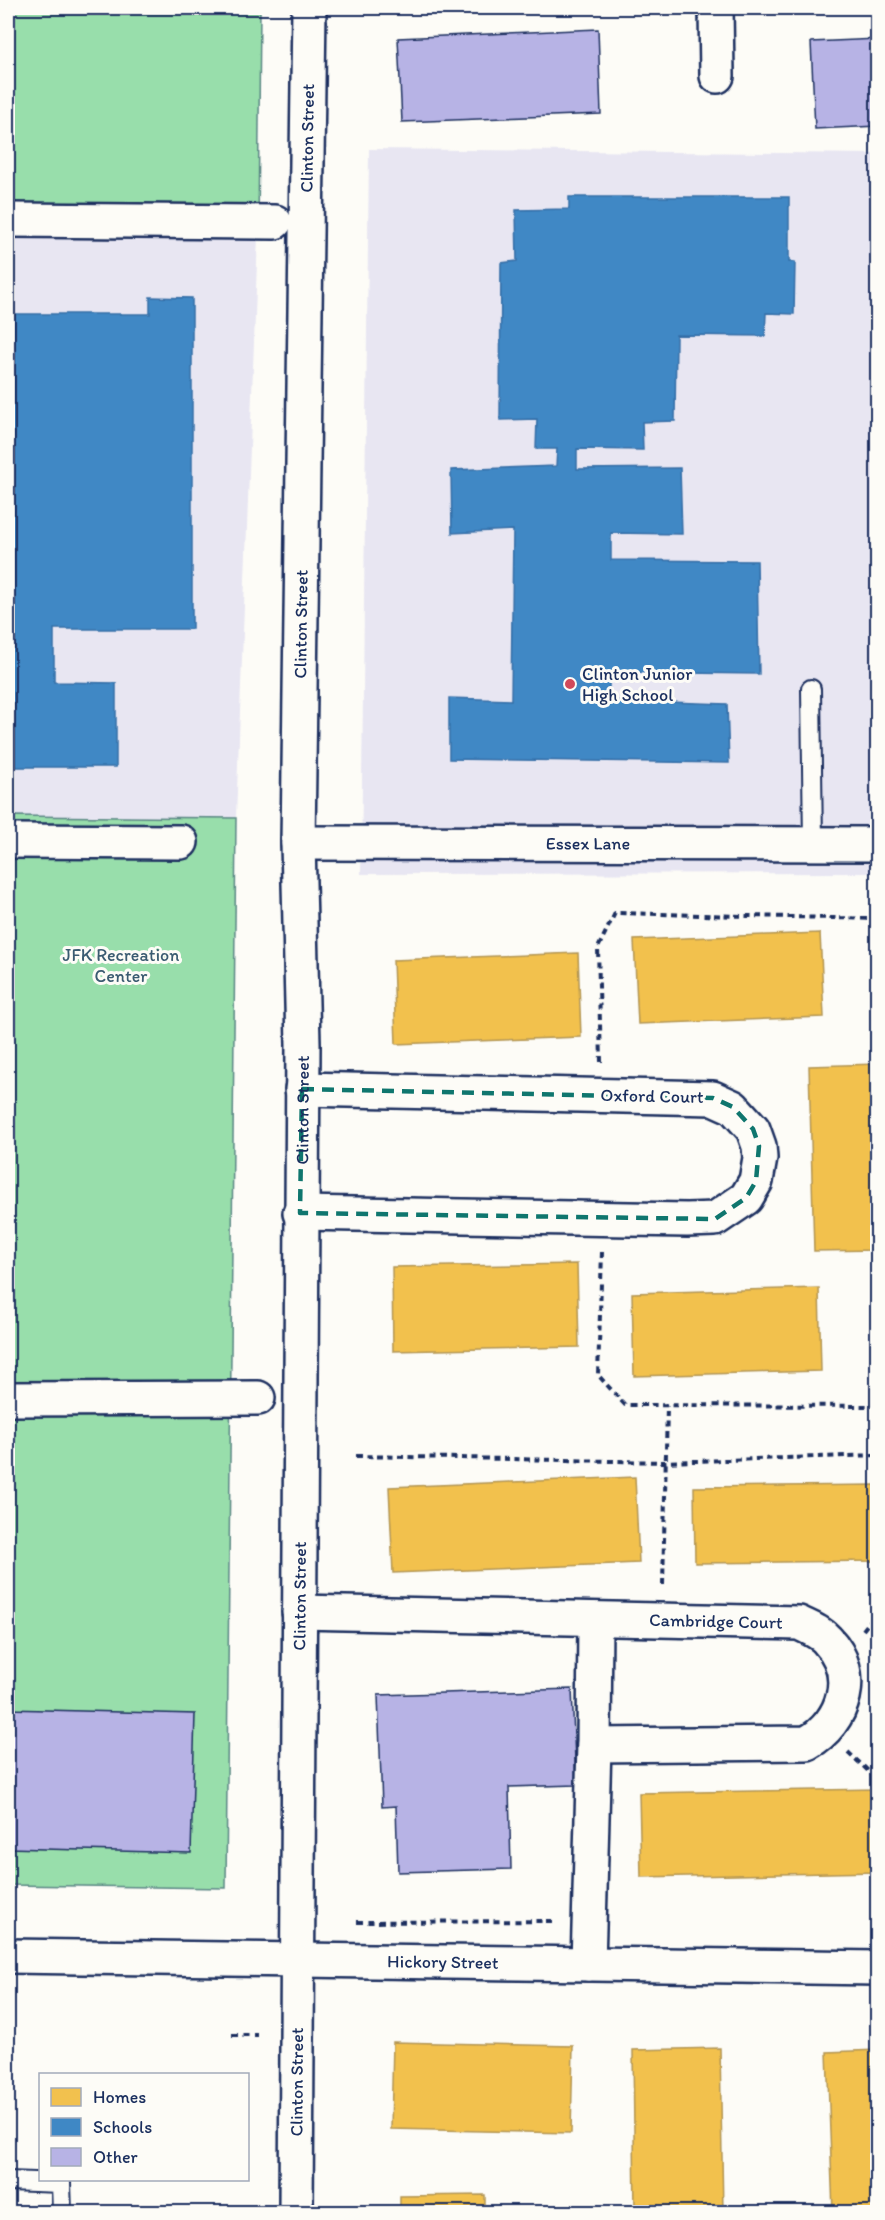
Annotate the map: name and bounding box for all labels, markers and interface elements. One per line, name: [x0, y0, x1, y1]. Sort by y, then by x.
street label: Clinton Street: [296, 83, 319, 193]
street label: Clinton Street: [289, 569, 313, 679]
place label: Clinton Junior High School: [582, 663, 693, 706]
marker: Clinton Junior High School: [563, 677, 577, 691]
street label: Essex Lane: [546, 832, 630, 855]
park label: JFK Recreation Center: [63, 944, 179, 987]
street label: Clinton Street: [291, 1055, 314, 1165]
street label: Oxford Court: [600, 1084, 704, 1108]
street label: Clinton Street: [288, 1541, 311, 1651]
street label: Cambridge Court: [649, 1609, 783, 1634]
street label: Hickory Street: [387, 1950, 499, 1974]
street label: Clinton Street: [285, 2027, 308, 2137]
legend: [39, 2073, 249, 2181]
text: Homes: [93, 2086, 146, 2108]
text: Schools: [93, 2116, 152, 2138]
text: Other: [93, 2146, 139, 2168]

